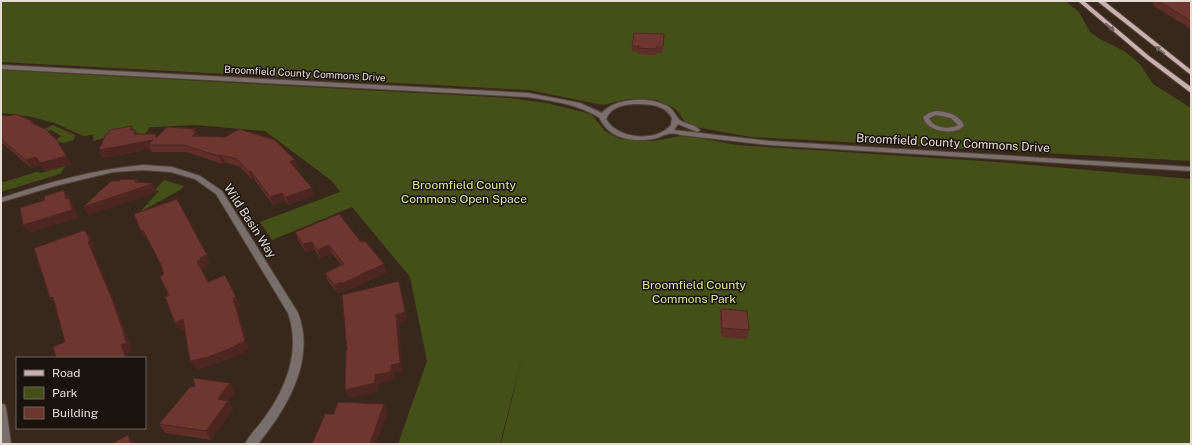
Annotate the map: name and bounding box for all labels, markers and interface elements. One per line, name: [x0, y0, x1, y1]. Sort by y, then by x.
one-way arrow: [1105, 22, 1116, 31]
one-way arrow: [1154, 45, 1165, 54]
street label: Broomfield County Commons Drive: [224, 63, 386, 83]
street label: Broomfield County Commons Drive: [856, 131, 1050, 155]
park label: Broomfield County Commons Open Space: [401, 178, 527, 206]
street label: Wild Basin Way: [221, 182, 279, 261]
park label: Broomfield County Commons Park: [642, 278, 747, 306]
legend: [16, 357, 146, 429]
text: Road: [52, 366, 80, 380]
text: Park: [52, 386, 78, 400]
text: Building: [52, 406, 98, 420]

